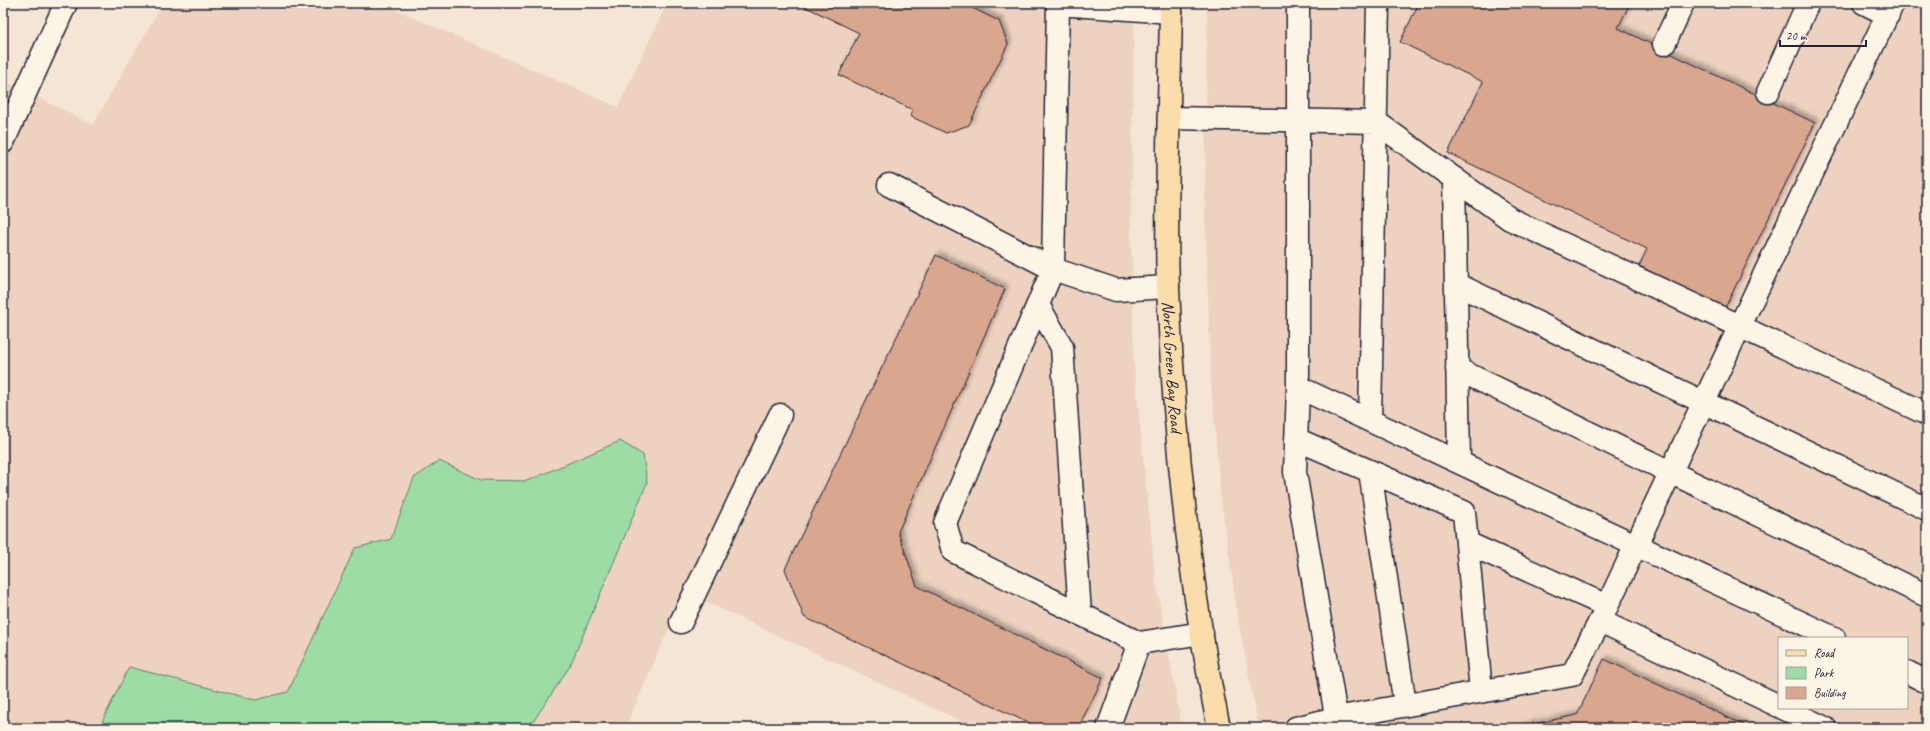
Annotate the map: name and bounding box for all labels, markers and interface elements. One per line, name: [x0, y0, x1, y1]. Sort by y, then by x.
scale bar: [1780, 22, 1866, 48]
text: 20 m: [1786, 28, 1808, 44]
street label: North Green Bay Road: [1158, 301, 1187, 436]
legend: [1778, 637, 1908, 709]
text: Road: [1814, 645, 1836, 661]
text: Park: [1814, 665, 1835, 681]
text: Building: [1814, 685, 1846, 701]

